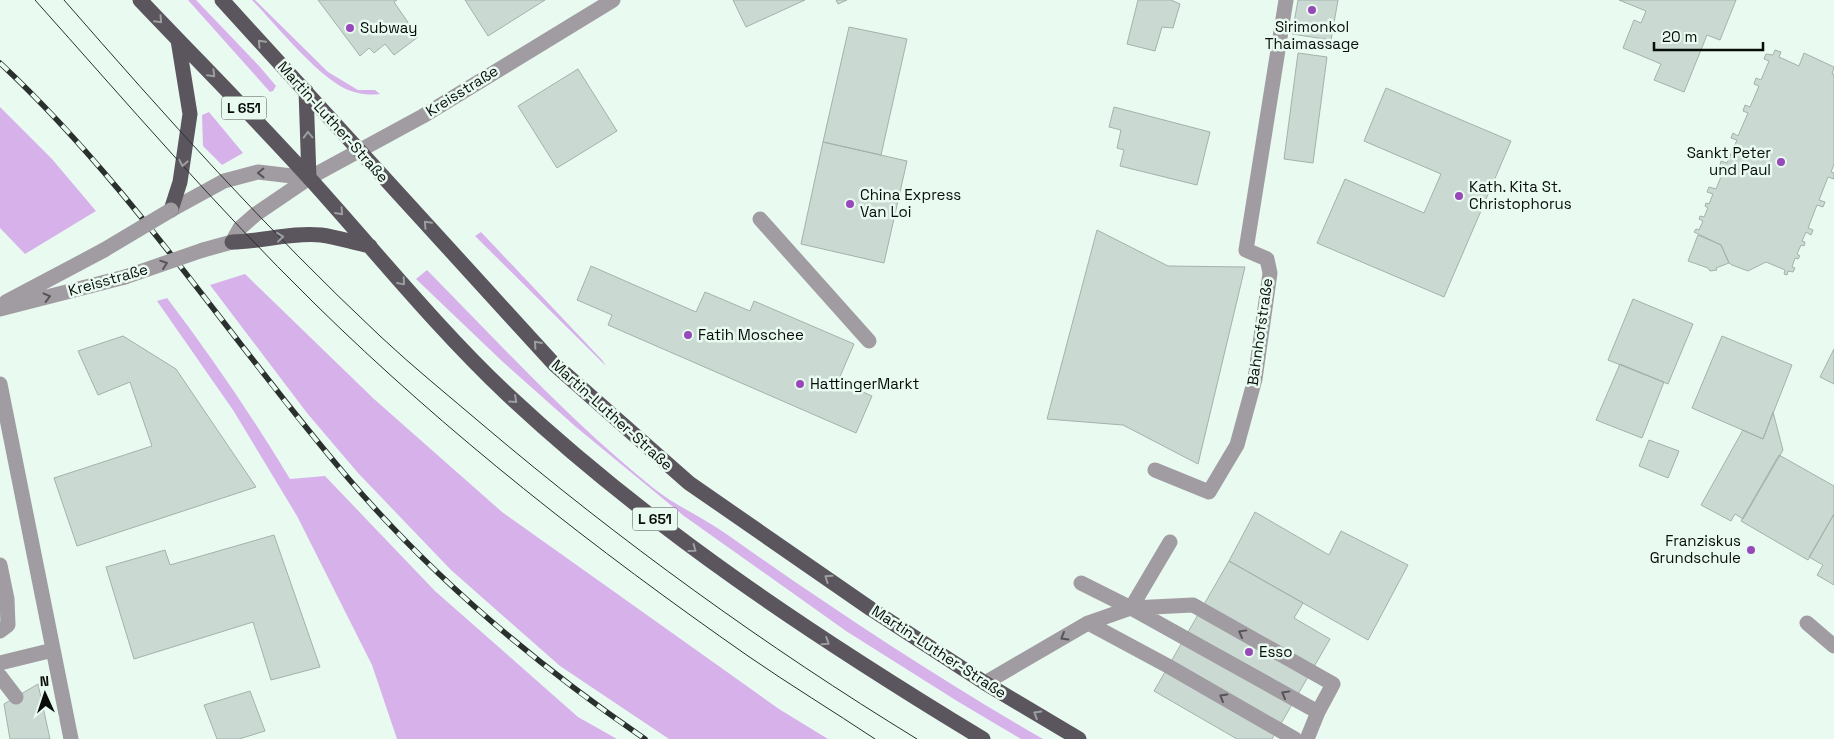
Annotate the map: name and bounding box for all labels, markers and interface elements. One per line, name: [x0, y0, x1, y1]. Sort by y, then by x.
marker: Sirimonkol Thaimassage: [1306, 4, 1318, 16]
one-way arrow: [153, 14, 162, 23]
place label: Sirimonkol Thaimassage: [1265, 17, 1359, 53]
place label: Subway: [360, 18, 417, 37]
scale bar: [1654, 20, 1763, 52]
marker: Subway: [344, 22, 356, 34]
text: 20 m: [1662, 27, 1697, 46]
one-way arrow: [258, 39, 267, 48]
street label: Martin-Luther-Straße: [274, 57, 393, 186]
street label: Kreisstraße: [422, 61, 502, 120]
one-way arrow: [206, 68, 215, 77]
road number: L 651: [222, 96, 266, 120]
one-way arrow: [302, 130, 313, 138]
place label: Sankt Peter und Paul: [1687, 143, 1771, 179]
marker: Sankt Peter und Paul: [1775, 156, 1787, 168]
one-way arrow: [179, 158, 189, 167]
one-way arrow: [257, 168, 265, 179]
place label: Kath. Kita St. Christophorus: [1469, 177, 1572, 213]
place label: China Express Van Loi: [860, 185, 961, 221]
marker: Kath. Kita St. Christophorus: [1453, 190, 1465, 202]
marker: China Express Van Loi: [844, 198, 856, 210]
one-way arrow: [334, 206, 343, 215]
one-way arrow: [424, 221, 433, 230]
one-way arrow: [276, 232, 284, 243]
street label: Kreisstraße: [66, 259, 150, 300]
one-way arrow: [159, 260, 168, 270]
one-way arrow: [397, 277, 406, 286]
street label: Bahnhofstraße: [1243, 277, 1276, 387]
one-way arrow: [43, 292, 52, 303]
place label: Fatih Moschee: [698, 325, 804, 344]
marker: Fatih Moschee: [682, 329, 694, 341]
one-way arrow: [534, 341, 543, 350]
street label: Martin-Luther-Straße: [548, 355, 677, 474]
place label: HattingerMarkt: [810, 374, 920, 393]
marker: HattingerMarkt: [794, 378, 806, 390]
one-way arrow: [508, 395, 517, 404]
road number: L 651: [632, 508, 678, 530]
place label: Franziskus Grundschule: [1650, 531, 1741, 567]
one-way arrow: [687, 543, 697, 552]
marker: Franziskus Grundschule: [1745, 544, 1757, 556]
one-way arrow: [824, 575, 833, 584]
street label: Martin-Luther-Straße: [868, 601, 1010, 702]
one-way arrow: [1238, 629, 1247, 639]
one-way arrow: [1060, 630, 1069, 640]
one-way arrow: [821, 635, 830, 645]
place label: Esso: [1259, 642, 1293, 661]
marker: Esso: [1243, 646, 1255, 658]
north arrow: [20, 669, 70, 719]
text: N: [39, 672, 49, 690]
one-way arrow: [1282, 690, 1291, 700]
one-way arrow: [1219, 694, 1228, 704]
one-way arrow: [1034, 711, 1043, 721]

